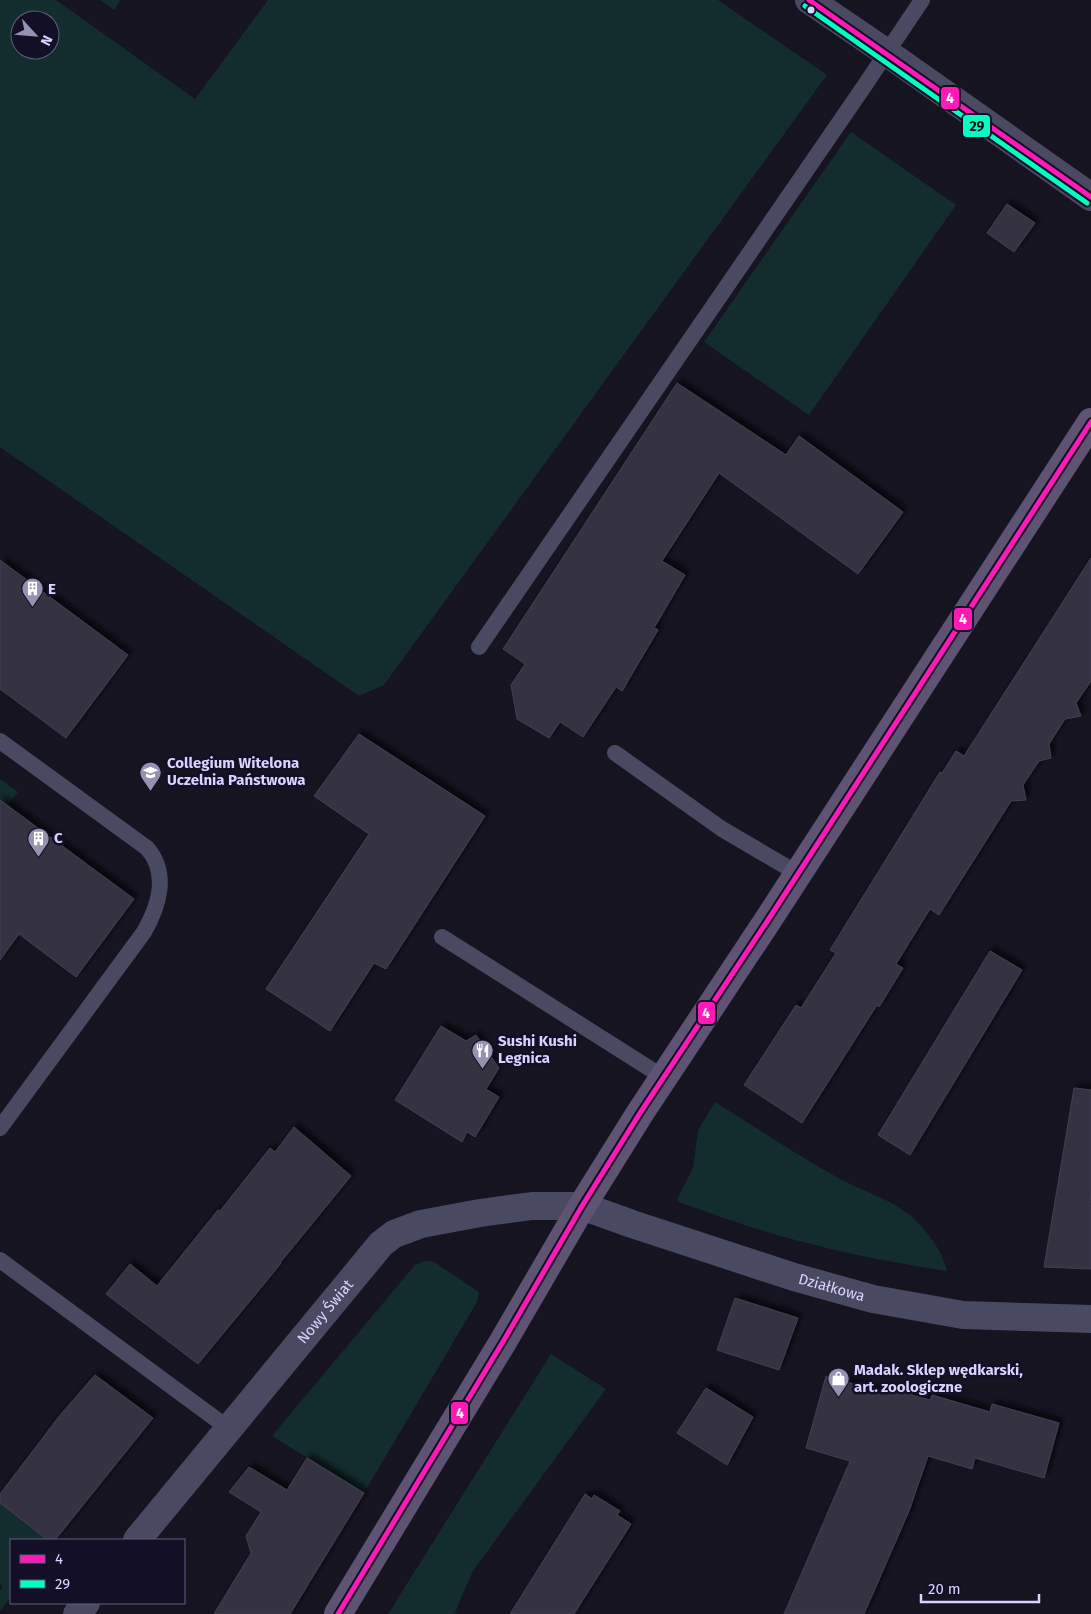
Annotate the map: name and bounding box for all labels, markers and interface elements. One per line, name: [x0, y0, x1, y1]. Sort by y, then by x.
unlabelled marker: [806, 5, 816, 15]
north arrow: [10, 10, 60, 60]
text: N: [37, 33, 56, 48]
line badge: 4: [940, 86, 960, 110]
text: 4: [946, 90, 954, 107]
line badge: 29: [962, 114, 991, 138]
text: 29: [970, 118, 985, 135]
building icon: E: [20, 577, 44, 608]
place label: E: [48, 580, 56, 598]
line badge: 4: [953, 607, 973, 631]
text: 4: [959, 611, 967, 628]
place label: Collegium Witelona Uczelnia Państwowa: [167, 754, 305, 789]
school or university icon: Collegium Witelona Uczelnia Państwowa: [139, 760, 163, 791]
building icon: C: [26, 826, 50, 857]
place label: C: [54, 829, 63, 847]
line badge: 4: [697, 1001, 716, 1025]
text: 4: [702, 1005, 710, 1022]
place label: Sushi Kushi Legnica: [498, 1032, 577, 1067]
restaurant icon: Sushi Kushi Legnica: [470, 1038, 494, 1069]
street label: Działkowa: [796, 1270, 867, 1305]
street label: Nowy Świat: [294, 1275, 357, 1347]
place label: Madak. Sklep wędkarski, art. zoologiczne: [854, 1361, 1023, 1396]
shop icon: Madak. Sklep wędkarski, art. zoologiczne: [826, 1367, 850, 1398]
line badge: 4: [450, 1401, 469, 1425]
text: 4: [456, 1405, 464, 1422]
legend: [10, 1539, 185, 1604]
text: 4: [55, 1550, 63, 1568]
scale bar: [921, 1572, 1038, 1604]
text: 29: [55, 1575, 70, 1593]
text: 20 m: [928, 1580, 961, 1598]

